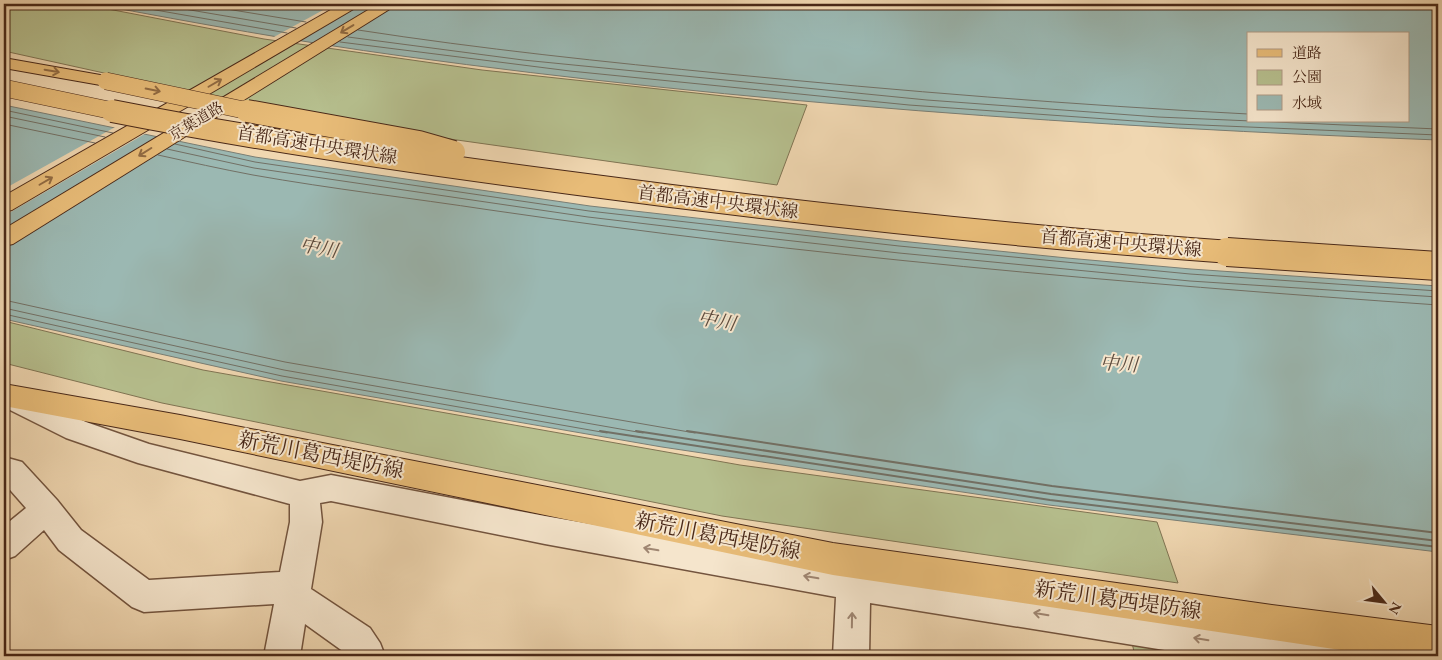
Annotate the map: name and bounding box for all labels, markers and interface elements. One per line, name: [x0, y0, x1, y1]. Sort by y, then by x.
one-way arrow: [340, 25, 354, 35]
legend: [1247, 32, 1410, 122]
text: 道路: [1292, 43, 1322, 62]
one-way arrow: [43, 67, 59, 77]
text: 公園: [1292, 67, 1322, 86]
one-way arrow: [207, 77, 221, 87]
one-way arrow: [145, 86, 161, 96]
text: 水域: [1292, 93, 1322, 112]
street label: 京葉道路: [165, 97, 226, 144]
street label: 首都高速中央環状線: [235, 120, 399, 169]
one-way arrow: [138, 148, 152, 158]
one-way arrow: [38, 175, 52, 185]
street label: 首都高速中央環状線: [636, 180, 800, 223]
street label: 首都高速中央環状線: [1039, 224, 1203, 261]
water label: 中川: [298, 232, 342, 263]
water label: 中川: [696, 305, 740, 336]
water label: 中川: [1099, 350, 1141, 377]
street label: 新荒川葛西堤防線: [236, 425, 406, 484]
street label: 新荒川葛西堤防線: [633, 506, 803, 565]
one-way arrow: [643, 543, 659, 553]
one-way arrow: [803, 572, 819, 582]
street label: 新荒川葛西堤防線: [1033, 574, 1203, 625]
north arrow: [1360, 578, 1410, 628]
text: N: [1384, 599, 1406, 618]
one-way arrow: [1033, 608, 1049, 618]
one-way arrow: [847, 613, 857, 629]
one-way arrow: [1193, 633, 1209, 643]

